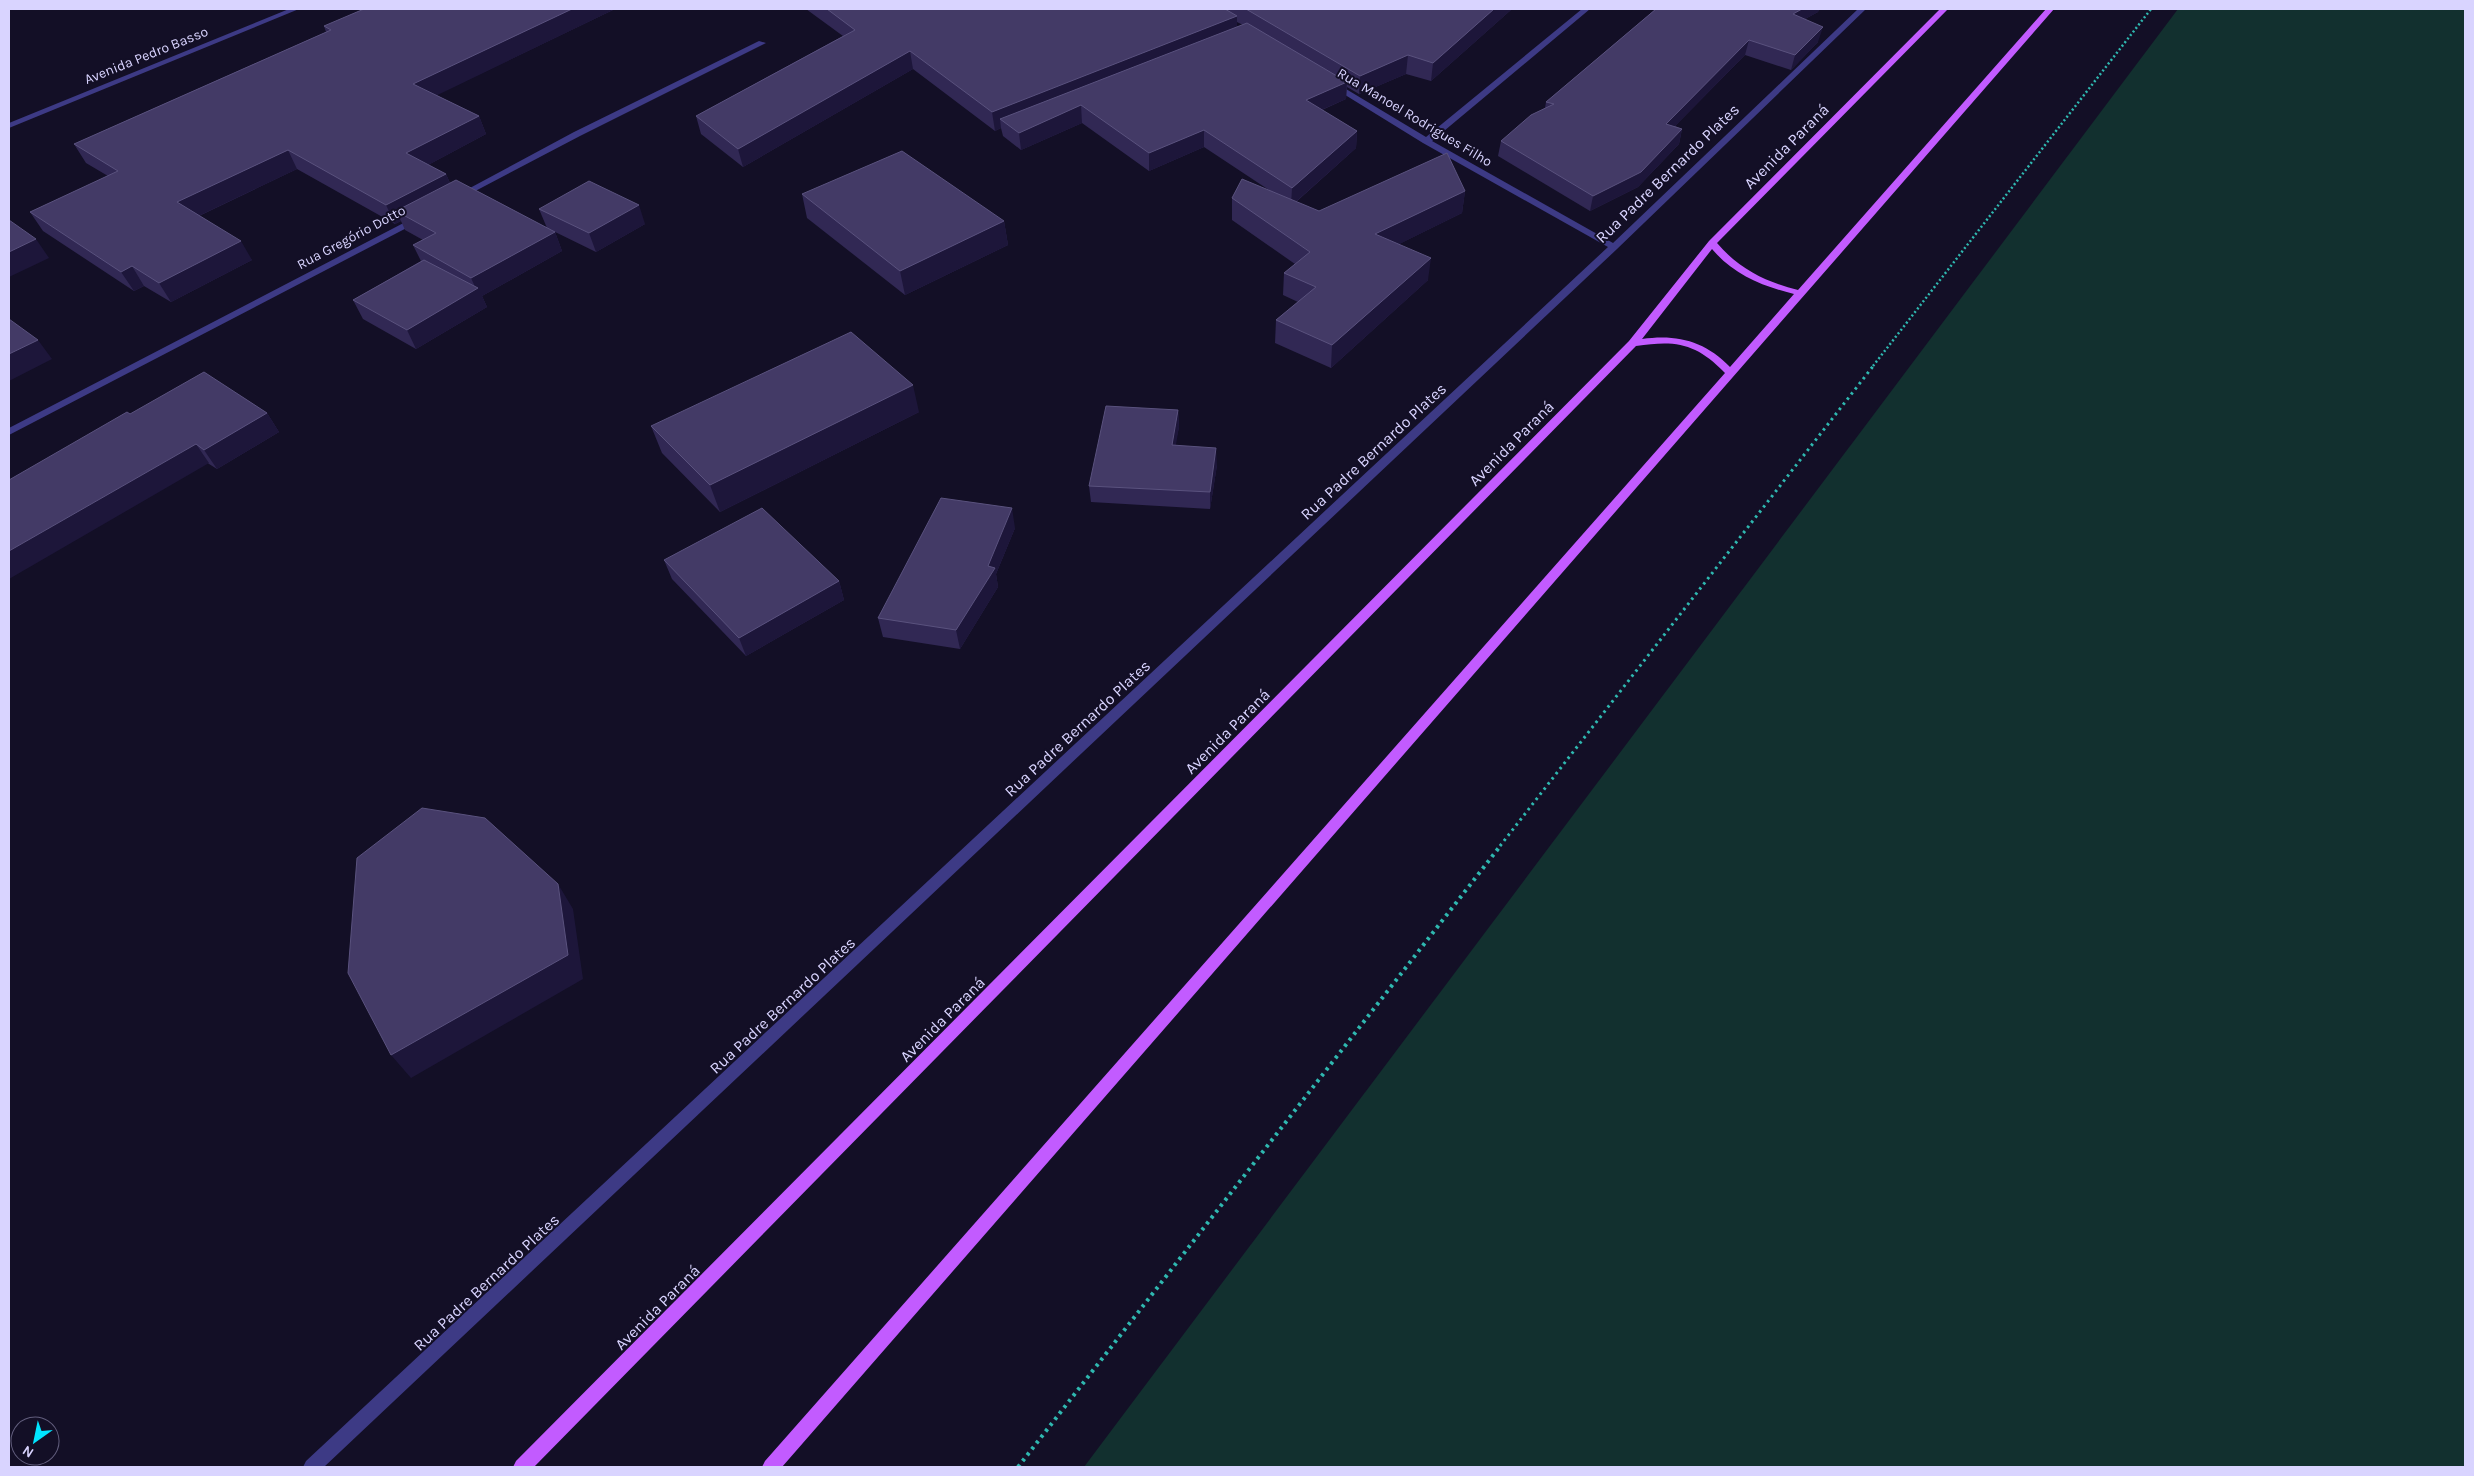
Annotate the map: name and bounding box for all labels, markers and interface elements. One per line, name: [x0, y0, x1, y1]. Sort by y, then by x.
street label: Avenida Pedro Basso: [82, 23, 211, 88]
street label: Rua Manoel Rodrigues Filho: [1334, 64, 1495, 170]
street label: Rua Padre Bernardo Plates: [1592, 100, 1743, 247]
street label: Avenida Paraná: [1740, 100, 1833, 193]
street label: Rua Gregório Dotto: [294, 202, 408, 273]
street label: Rua Padre Bernardo Plates: [1297, 379, 1450, 524]
street label: Avenida Paraná: [1465, 397, 1558, 490]
street label: Rua Padre Bernardo Plates: [1001, 656, 1154, 801]
street label: Avenida Paraná: [1181, 685, 1274, 778]
street label: Rua Padre Bernardo Plates: [706, 933, 859, 1078]
street label: Avenida Paraná: [896, 973, 989, 1066]
street label: Rua Padre Bernardo Plates: [410, 1210, 563, 1355]
street label: Avenida Paraná: [611, 1261, 704, 1354]
north arrow: [10, 1416, 60, 1466]
text: N: [19, 1442, 37, 1461]

